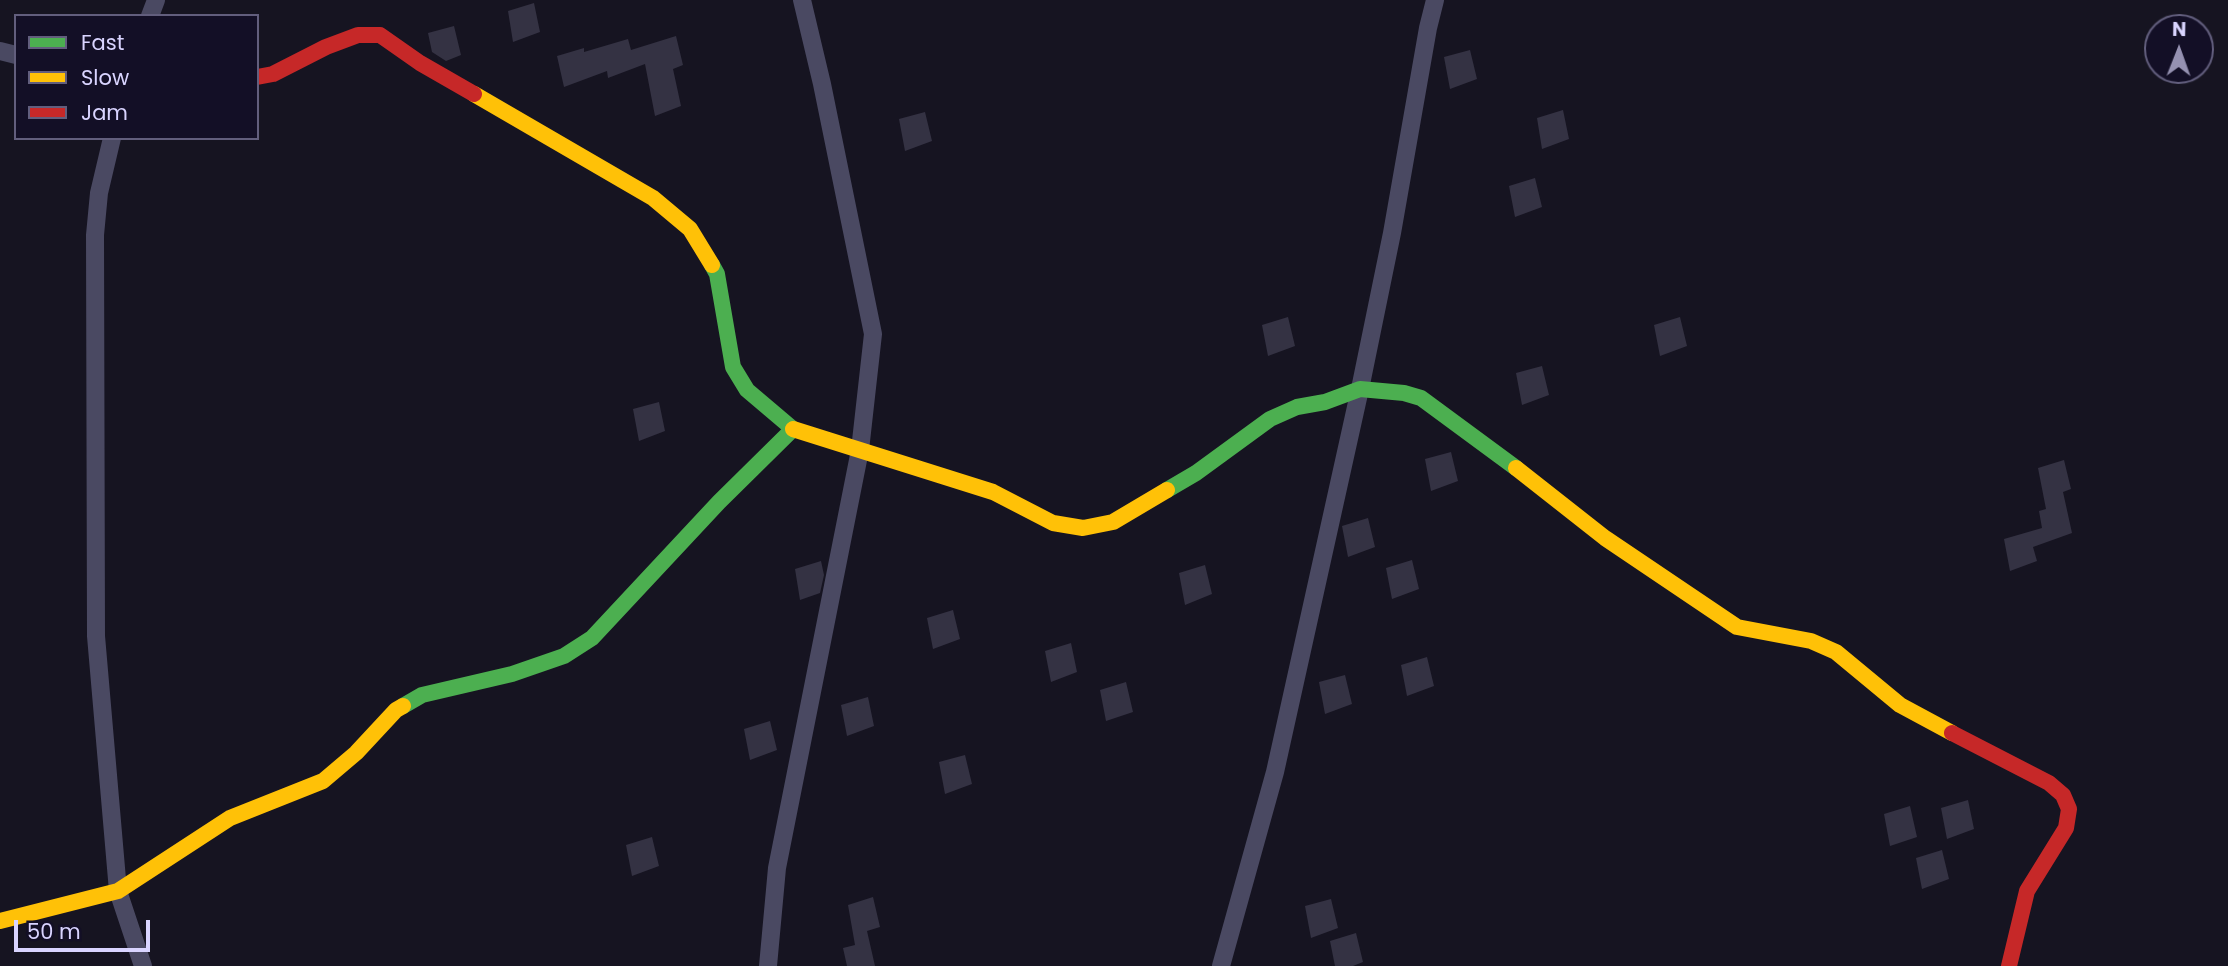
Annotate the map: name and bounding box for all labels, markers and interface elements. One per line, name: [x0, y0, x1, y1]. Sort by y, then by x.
legend: [14, 14, 259, 140]
north arrow: [2144, 14, 2214, 84]
text: N: [2172, 16, 2187, 43]
text: Fast: [81, 28, 124, 57]
text: Slow: [81, 63, 129, 92]
text: Jam: [81, 98, 128, 127]
scale bar: [18, 906, 154, 950]
text: 50 m: [27, 917, 81, 946]

